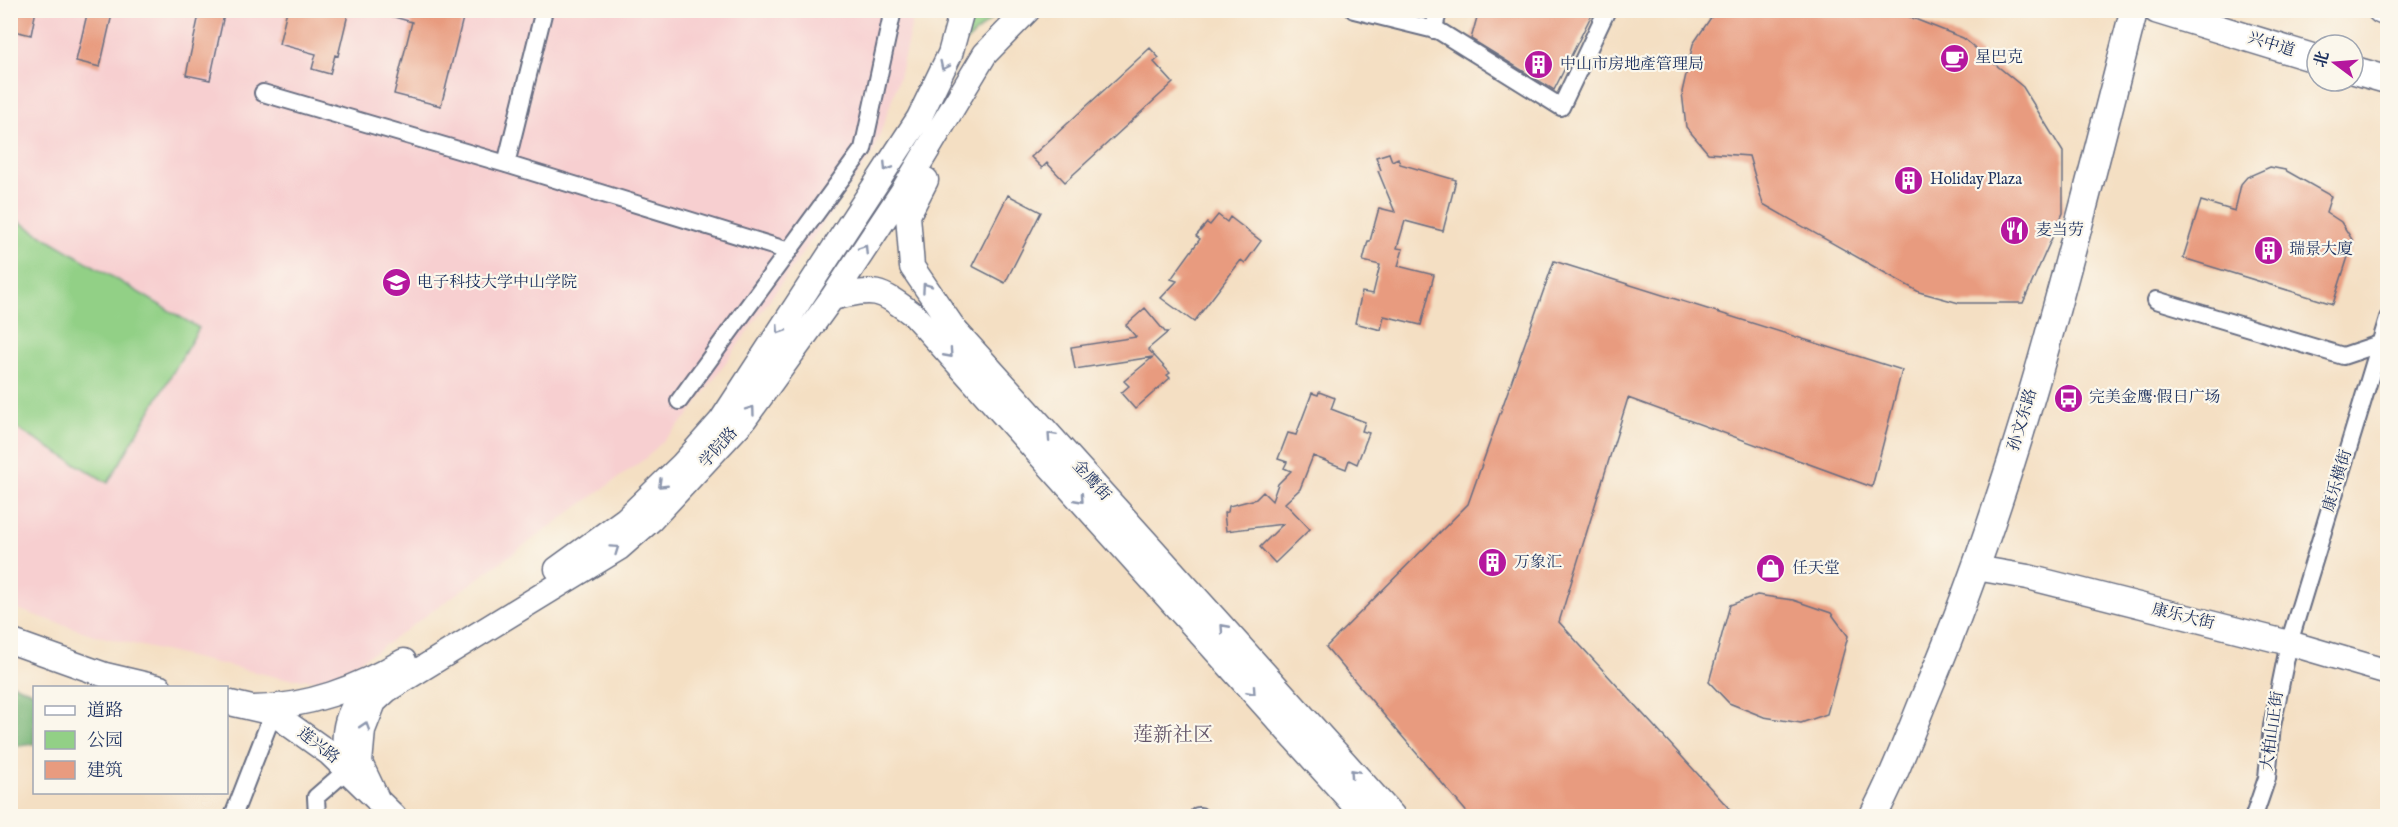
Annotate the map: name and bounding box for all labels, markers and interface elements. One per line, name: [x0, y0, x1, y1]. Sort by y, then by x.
street label: 兴中道: [2245, 28, 2297, 62]
north arrow: [2305, 33, 2365, 93]
cafe icon: 星巴克: [1938, 42, 1970, 74]
place label: 星巴克: [1975, 48, 2023, 68]
building icon: 中山市房地產管理局: [1523, 49, 1555, 81]
text: 北: [2311, 49, 2334, 70]
place label: 中山市房地產管理局: [1560, 55, 1704, 75]
one-way arrow: [940, 59, 952, 70]
one-way arrow: [883, 160, 894, 171]
building icon: Holiday Plaza: [1893, 164, 1925, 196]
place label: Holiday Plaza: [1930, 170, 2022, 190]
restaurant icon: 麦当劳: [1999, 215, 2031, 247]
place label: 麦当劳: [2036, 221, 2084, 241]
building icon: 瑞景大廈: [2252, 234, 2284, 266]
place label: 瑞景大廈: [2289, 240, 2353, 260]
one-way arrow: [857, 245, 868, 256]
school or university icon: 电子科技大学中山学院: [380, 267, 412, 299]
place label: 电子科技大学中山学院: [417, 273, 577, 293]
one-way arrow: [922, 283, 933, 294]
one-way arrow: [776, 323, 787, 334]
one-way arrow: [942, 347, 953, 357]
bus stop icon: 完美金鹰·假日广场: [2052, 382, 2084, 414]
street label: 孙文东路: [2004, 386, 2042, 454]
place label: 完美金鹰·假日广场: [2089, 388, 2221, 408]
one-way arrow: [744, 406, 755, 417]
street label: 学院路: [696, 423, 742, 473]
one-way arrow: [1047, 433, 1058, 443]
street label: 康乐横街: [2319, 447, 2357, 515]
street label: 金鹰街: [1068, 456, 1114, 506]
one-way arrow: [658, 477, 668, 488]
one-way arrow: [1073, 492, 1084, 503]
one-way arrow: [609, 545, 620, 556]
building icon: 万象汇: [1477, 547, 1509, 579]
place label: 万象汇: [1514, 553, 1562, 573]
shop icon: 任天堂: [1755, 553, 1787, 585]
place label: 任天堂: [1792, 559, 1840, 579]
street label: 康乐大街: [2150, 600, 2216, 634]
one-way arrow: [1220, 624, 1231, 635]
one-way arrow: [1245, 684, 1256, 695]
legend: [33, 686, 228, 794]
street label: 大柏山正街: [2258, 690, 2288, 772]
text: 道路: [87, 700, 123, 723]
one-way arrow: [358, 721, 371, 732]
street label: 莲兴路: [293, 723, 343, 769]
district label: 莲新社区: [1133, 723, 1213, 748]
text: 公园: [87, 730, 123, 753]
text: 建筑: [87, 760, 123, 783]
one-way arrow: [1350, 769, 1361, 780]

